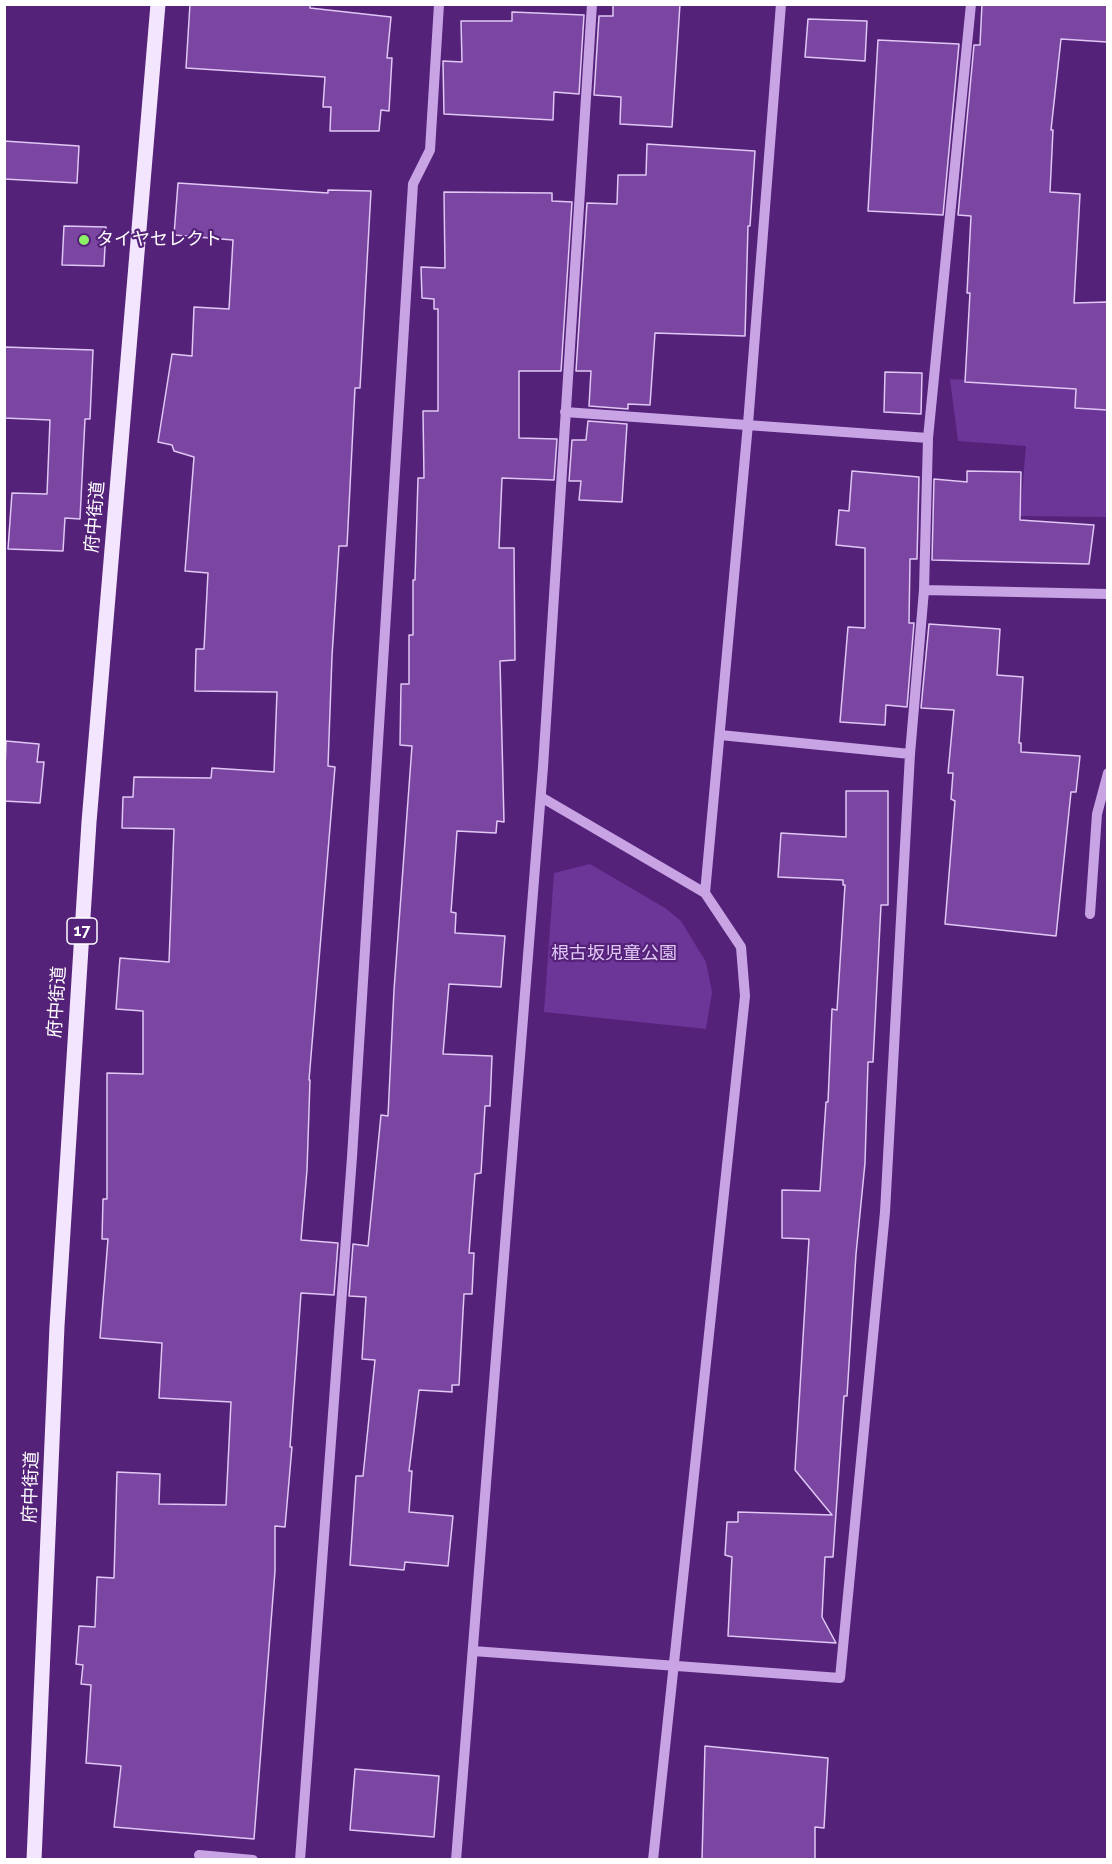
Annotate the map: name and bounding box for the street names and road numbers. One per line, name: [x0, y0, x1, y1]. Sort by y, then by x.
street label: 府中街道: [81, 480, 109, 554]
road number: 17: [67, 918, 97, 944]
street label: 府中街道: [44, 965, 70, 1039]
street label: 府中街道: [19, 1451, 43, 1523]

